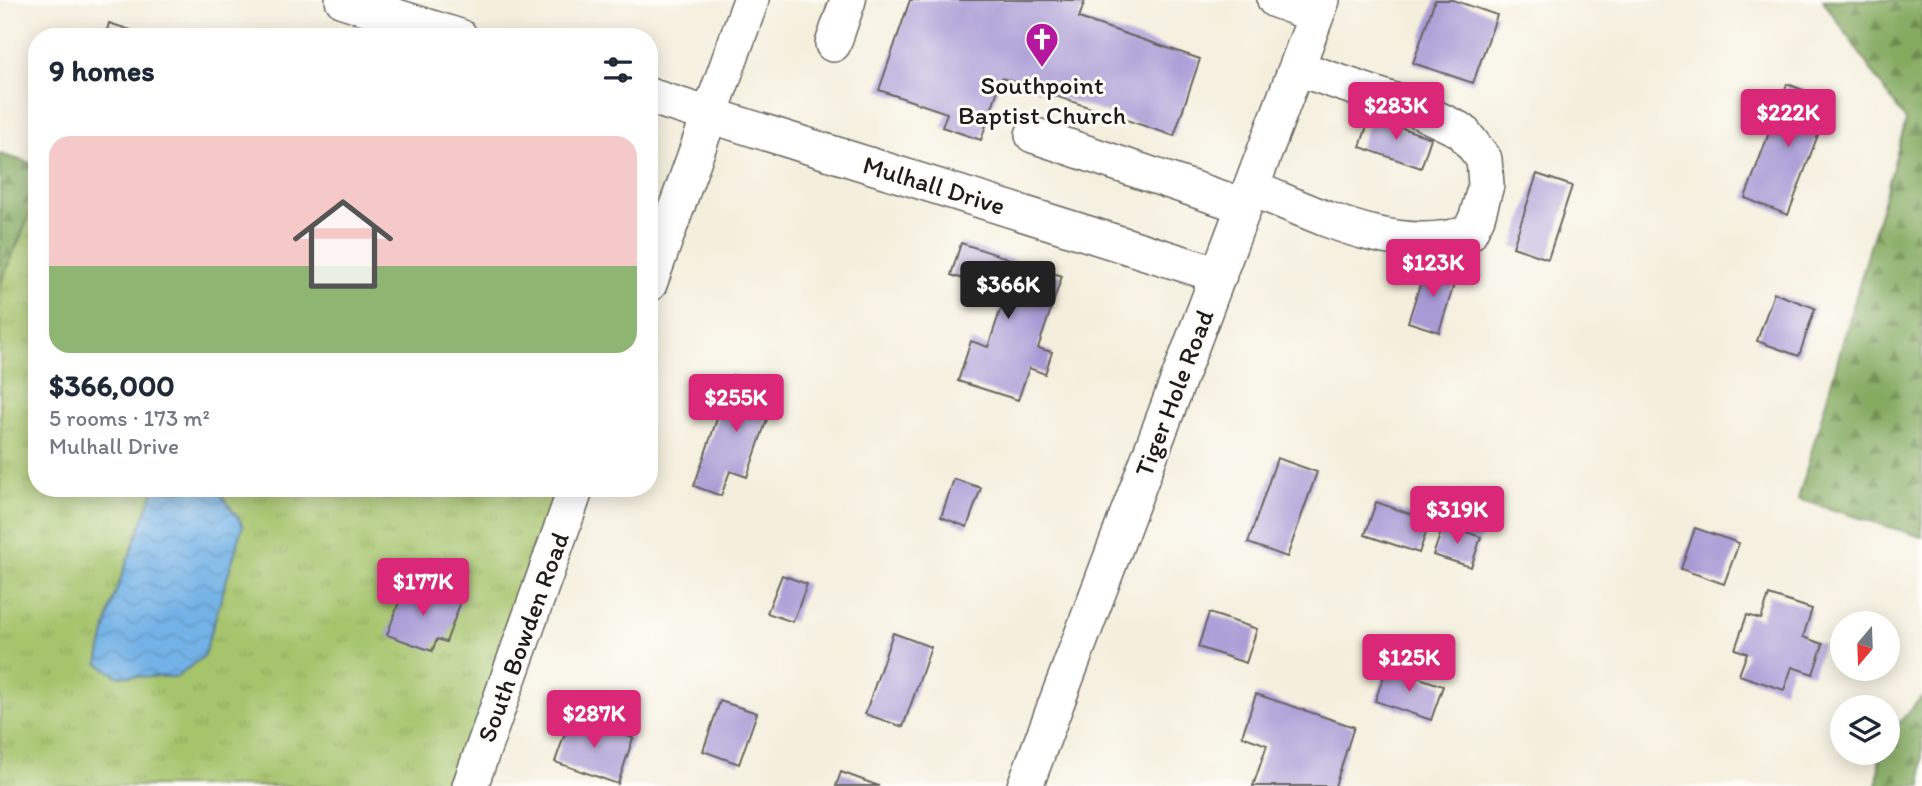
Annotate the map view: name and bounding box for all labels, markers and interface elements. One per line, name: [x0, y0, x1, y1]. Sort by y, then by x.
church icon: Southpoint Baptist Church: [1023, 20, 1061, 69]
icon: filters: [599, 51, 637, 89]
text: 9 homes: [49, 52, 155, 89]
place label: Southpoint Baptist Church: [958, 69, 1126, 131]
pin: $283K: [1347, 82, 1445, 142]
pin: $222K: [1739, 90, 1837, 149]
text: $283K: [1364, 91, 1428, 119]
text: $222K: [1757, 98, 1819, 126]
street label: Mulhall Drive: [859, 148, 1009, 222]
icon: home: [280, 181, 406, 307]
pin: $123K: [1384, 240, 1482, 299]
text: $123K: [1402, 248, 1464, 276]
pin: $366K: [959, 262, 1057, 321]
text: $366K: [976, 270, 1040, 298]
street label: Tiger Hole Road: [1127, 304, 1221, 481]
text: $366,000: [49, 367, 175, 404]
pin: $255K: [687, 374, 785, 434]
text: $255K: [705, 383, 767, 411]
text: 5 rooms · 173 m²: [49, 404, 210, 432]
text: Mulhall Drive: [49, 432, 179, 460]
pin: $319K: [1408, 486, 1506, 546]
text: $319K: [1426, 495, 1488, 523]
street label: South Bowden Road: [470, 528, 576, 746]
pin: $177K: [374, 558, 472, 618]
text: $177K: [393, 567, 453, 595]
north arrow: [1830, 611, 1900, 681]
map controls: [1830, 611, 1900, 765]
pin: $125K: [1360, 634, 1458, 694]
text: $125K: [1378, 643, 1440, 671]
pin: $287K: [545, 690, 643, 750]
button: layers: [1830, 695, 1900, 765]
text: $287K: [563, 699, 625, 727]

